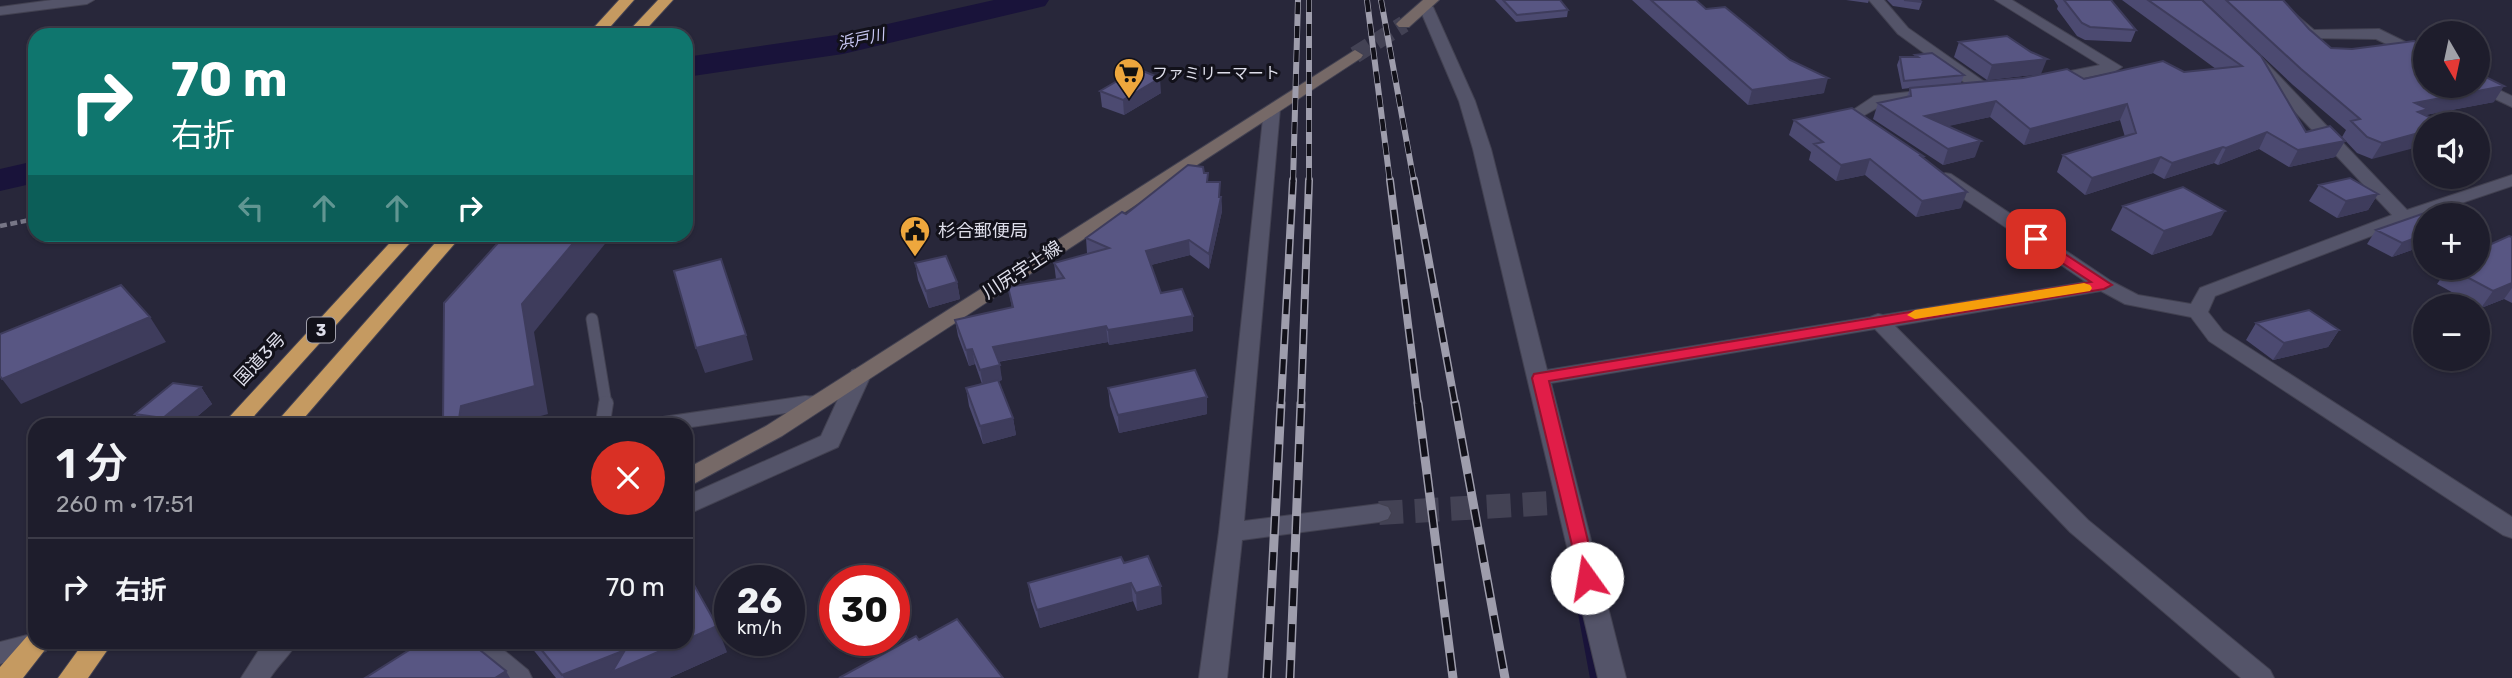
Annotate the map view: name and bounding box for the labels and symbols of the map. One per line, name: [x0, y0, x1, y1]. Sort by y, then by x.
north arrow: [2413, 21, 2490, 98]
water label: 浜戸川: [836, 24, 888, 53]
supermarket icon: ファミリーマート: [1112, 56, 1146, 100]
place label: ファミリーマート: [1152, 64, 1280, 83]
pin: [2006, 209, 2066, 269]
public building icon: 杉合郵便局: [898, 214, 932, 258]
place label: 杉合郵便局: [938, 220, 1028, 242]
street label: 川尻宇土線: [978, 236, 1066, 304]
road number: 3: [307, 318, 335, 342]
street label: 国道3号: [230, 328, 290, 390]
position arrow: [1550, 541, 1624, 615]
speed limit sign: 30: [819, 565, 910, 656]

